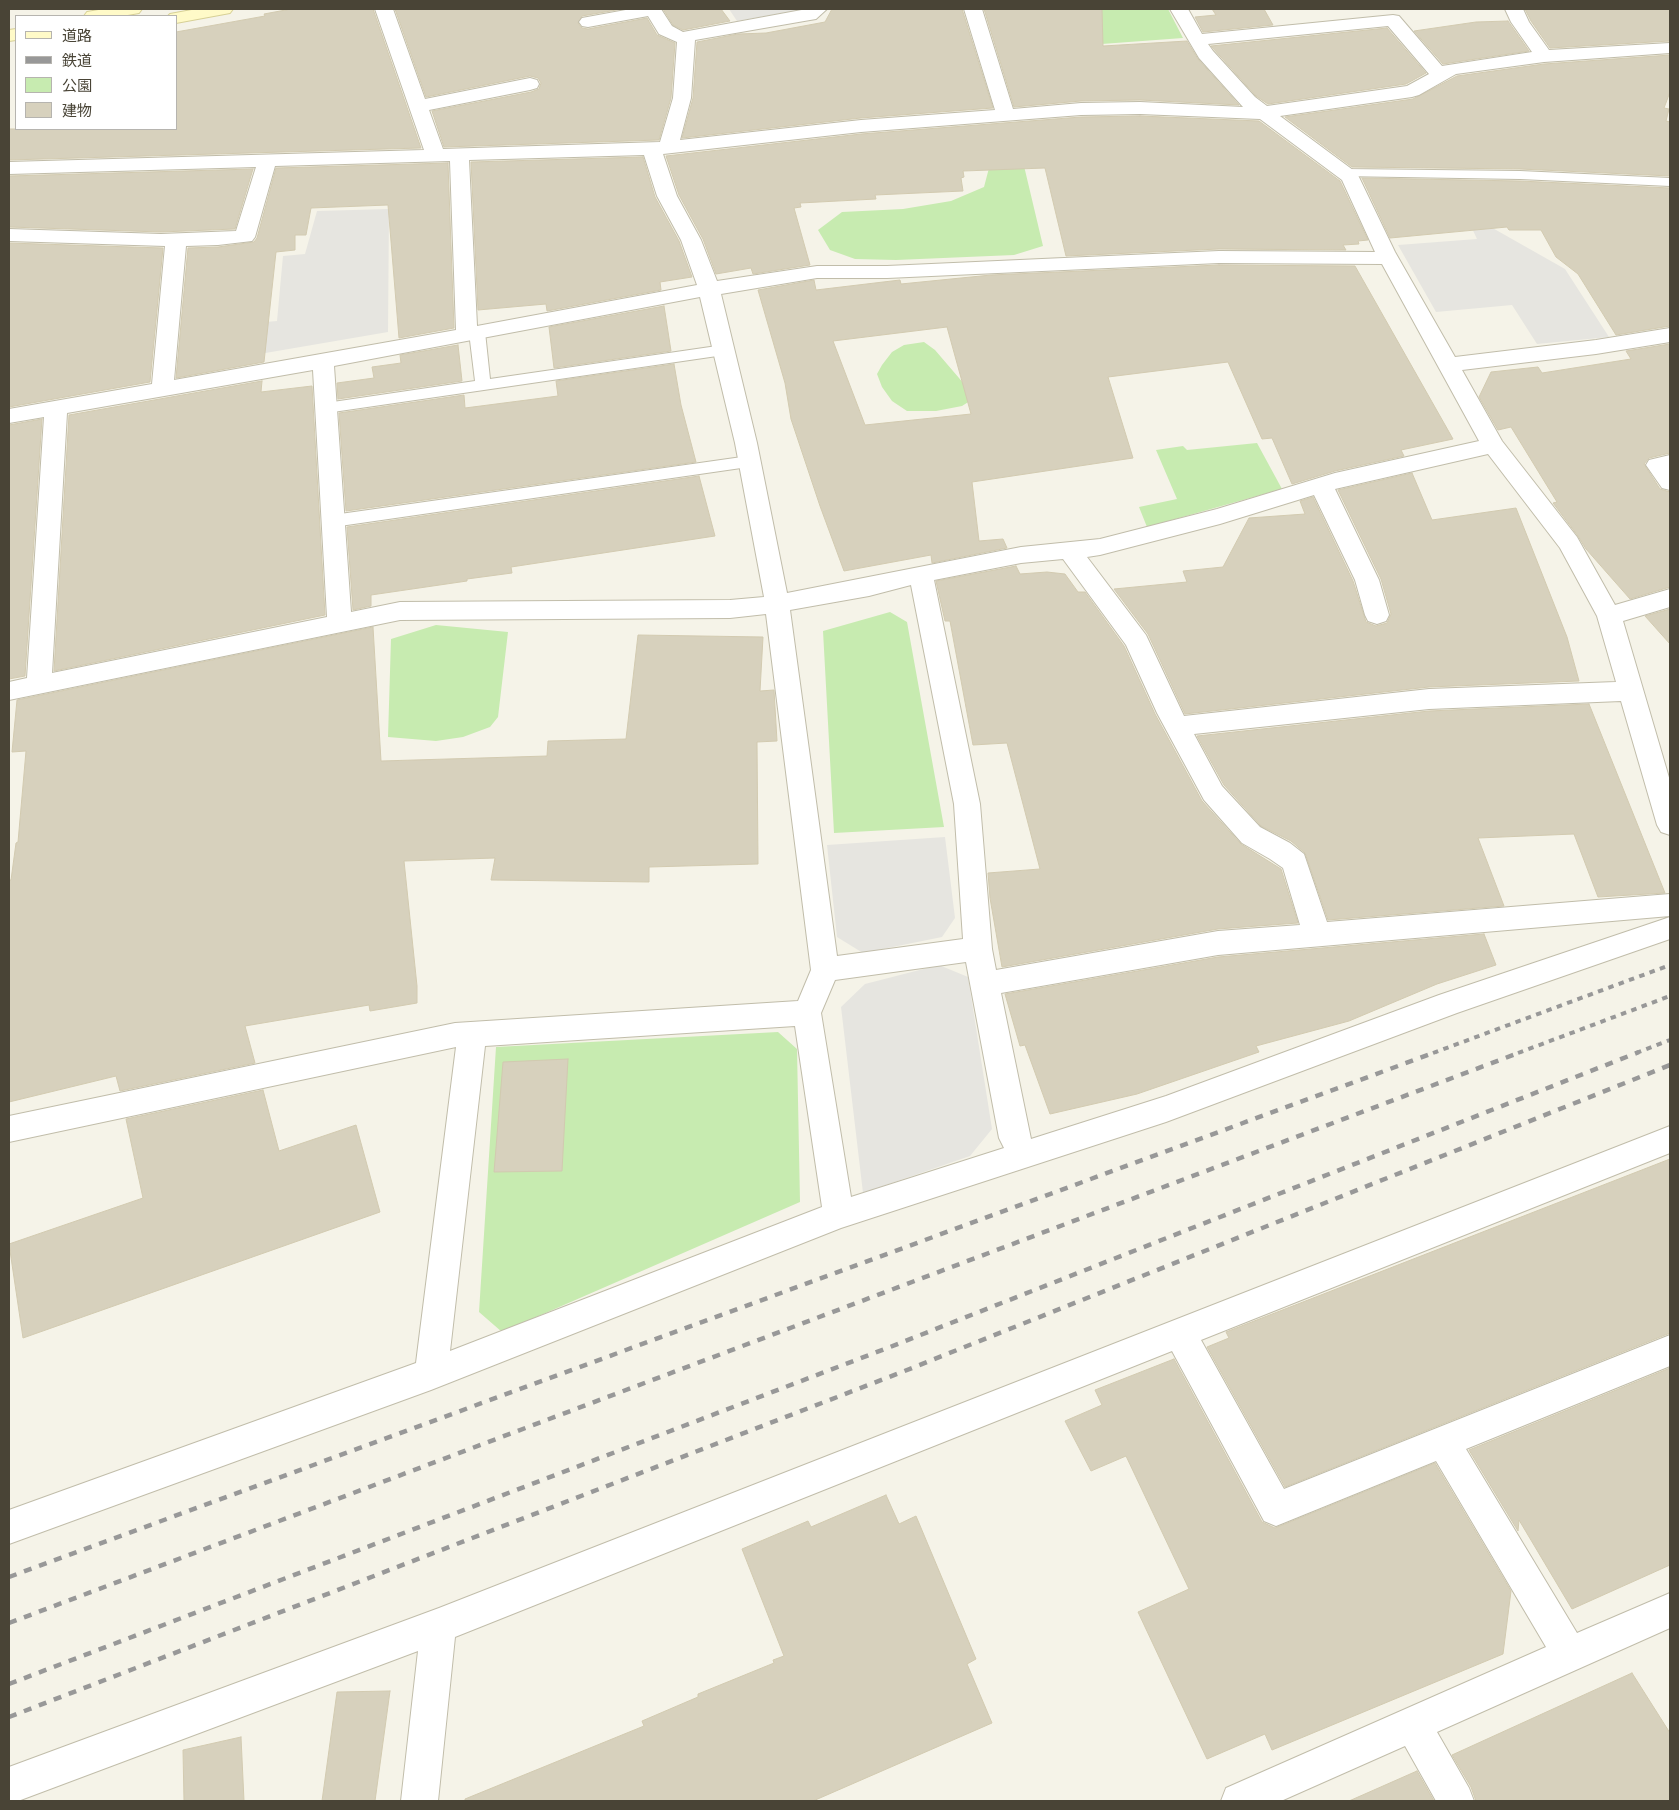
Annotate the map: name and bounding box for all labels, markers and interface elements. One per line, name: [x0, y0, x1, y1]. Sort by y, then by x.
legend: [15, 15, 178, 130]
text: 道路: [62, 26, 92, 46]
text: 鉄道: [62, 51, 92, 71]
text: 公園: [62, 76, 92, 96]
text: 建物: [62, 101, 92, 121]

